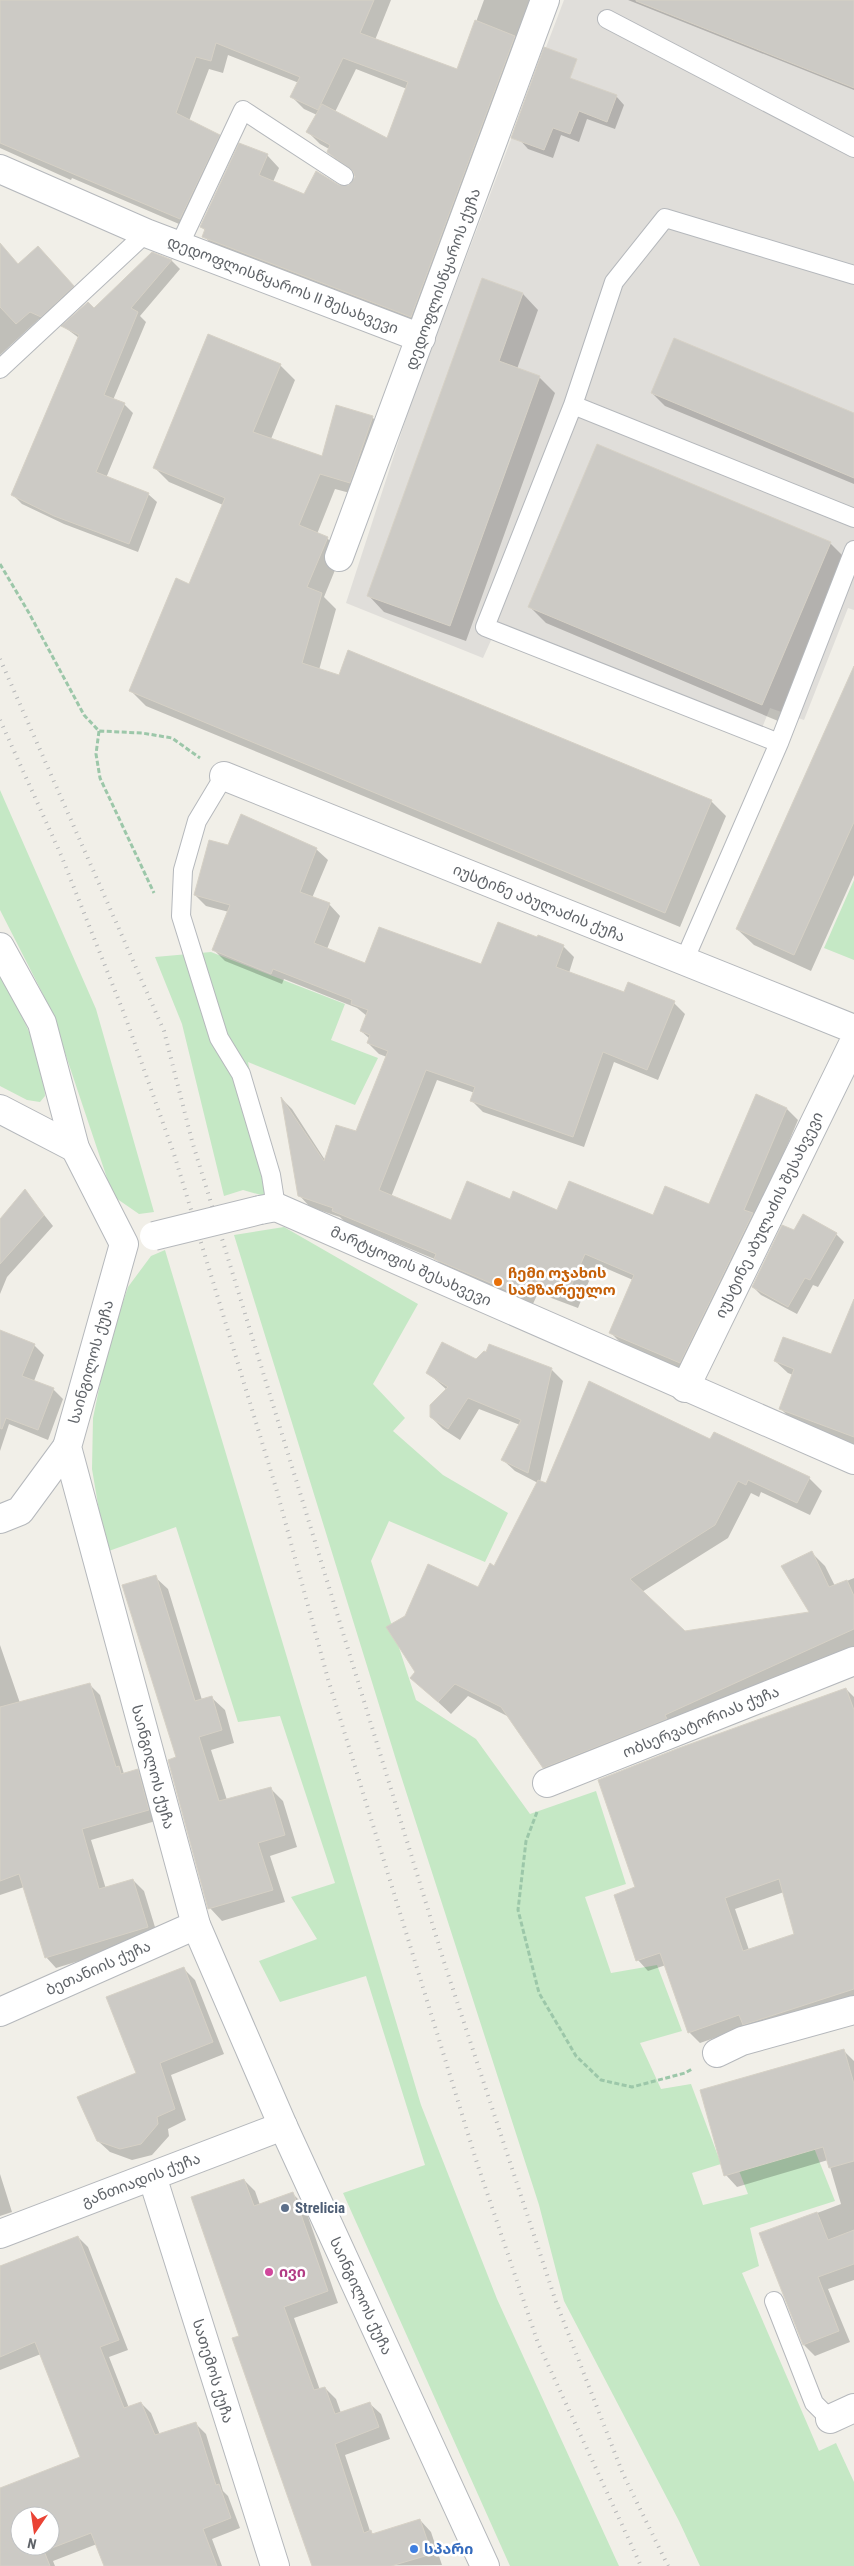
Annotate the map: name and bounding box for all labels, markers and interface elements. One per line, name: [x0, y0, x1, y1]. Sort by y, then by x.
street label: დედოფლისწყაროს ქუჩა: [402, 186, 484, 372]
street label: დედოფლისწყაროს II შესახვევი: [165, 232, 401, 338]
street label: იუსტინე აბულაძის ქუჩა: [450, 860, 628, 946]
street label: იუსტინე აბულაძის შესახვევი: [711, 1109, 827, 1321]
street label: მარტყოფის შესახვევი: [328, 1222, 494, 1310]
place label: ჩემი ოჯახის სამზარეულო: [508, 1264, 616, 1299]
marker: ჩემი ოჯახის სამზარეულო: [492, 1276, 504, 1288]
street label: საინგილოს ქუჩა: [65, 1298, 117, 1426]
street label: ობსერვატორიას ქუჩა: [620, 1682, 782, 1762]
street label: საინგილოს ქუჩა: [128, 1703, 178, 1831]
street label: ბეთანიის ქუჩა: [43, 1937, 153, 1999]
street label: განთიადის ქუჩა: [79, 2149, 203, 2211]
place label: Strelicia: [295, 2199, 345, 2217]
marker: Strelicia: [279, 2202, 291, 2214]
street label: საინგილოს ქუჩა: [326, 2234, 396, 2358]
place label: ივი: [279, 2263, 306, 2281]
marker: ივი: [263, 2266, 275, 2278]
street label: სათემოს ქუჩა: [189, 2317, 237, 2425]
north arrow: [10, 2506, 60, 2556]
text: N: [26, 2535, 38, 2552]
place label: სპარი: [424, 2540, 473, 2558]
marker: სპარი: [408, 2543, 420, 2555]

